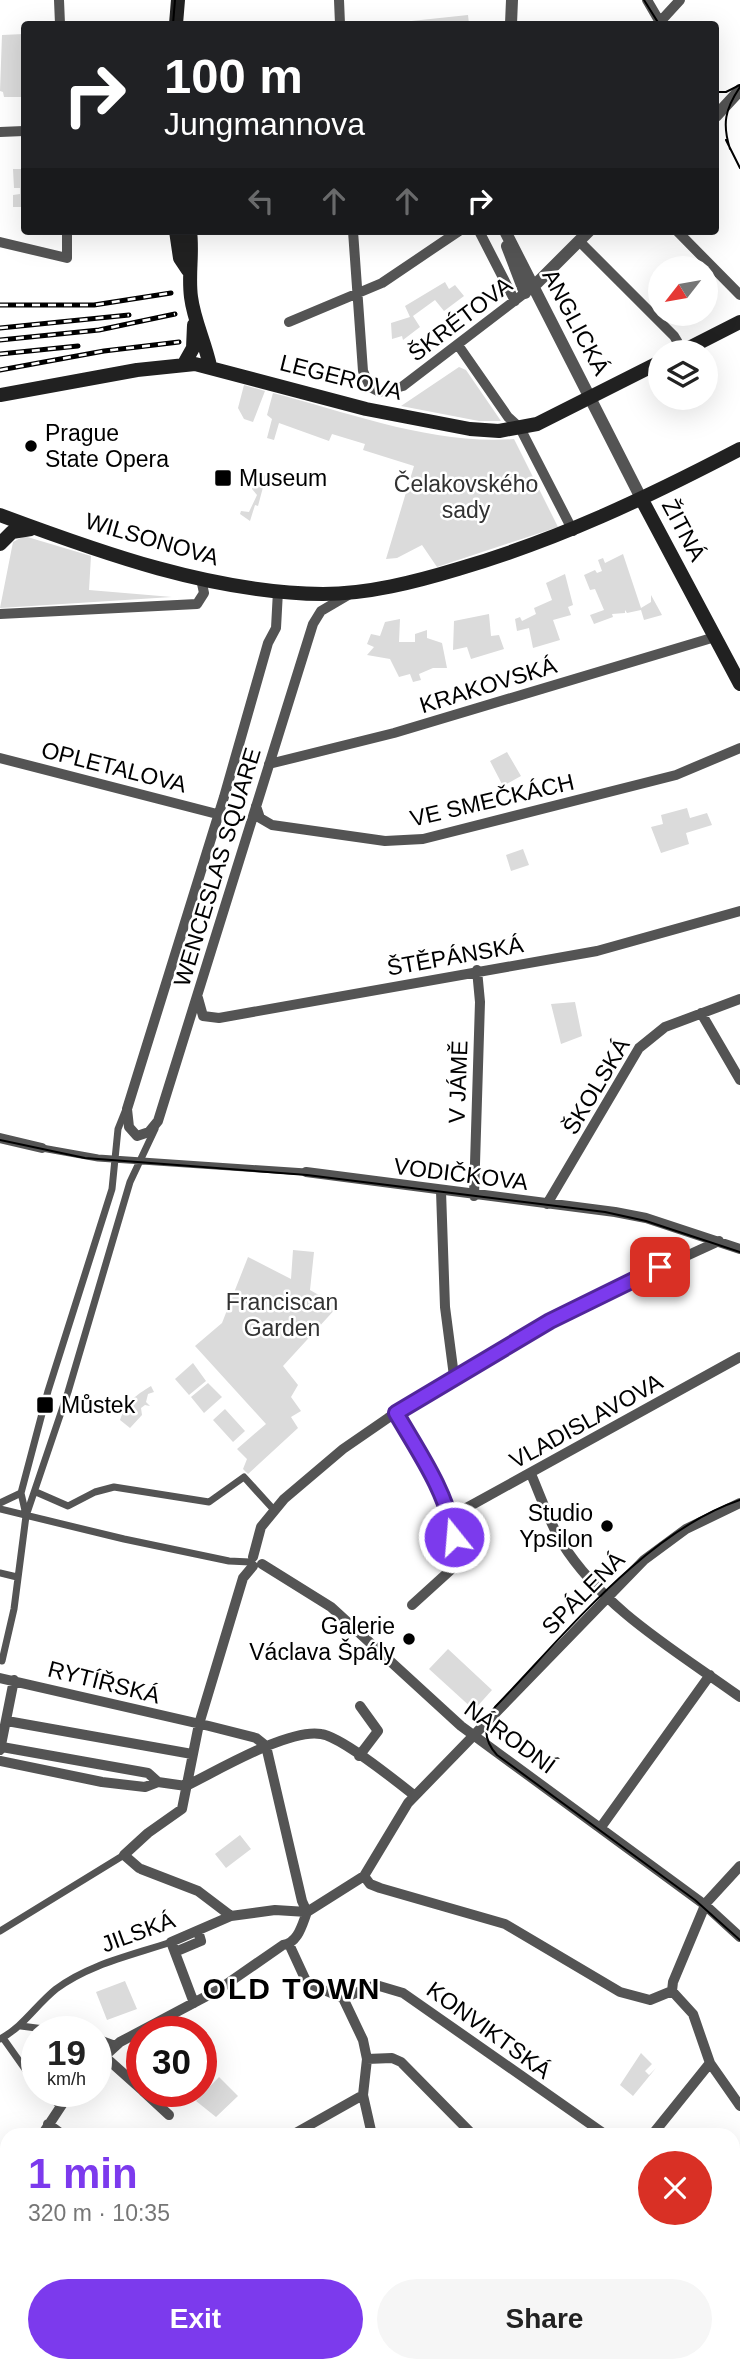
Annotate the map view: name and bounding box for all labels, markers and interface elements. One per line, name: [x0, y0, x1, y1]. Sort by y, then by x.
icon: right: [49, 49, 140, 140]
text: 100 m: [164, 49, 303, 103]
text: Jungmannova: [164, 106, 365, 142]
icon: left: [242, 182, 280, 220]
icon: ahead: [315, 182, 353, 220]
icon: ahead: [388, 182, 426, 220]
icon: right: [461, 182, 499, 220]
north arrow: [648, 256, 718, 326]
map controls: [648, 256, 718, 410]
street label: ANGLICKÁ: [537, 265, 615, 380]
street label: ŠKRÉTOVA: [402, 270, 518, 366]
button: layers: [648, 340, 718, 410]
street label: LEGEROVA: [277, 349, 405, 405]
place label: Prague State Opera: [45, 420, 169, 472]
marker: Prague State Opera: [23, 438, 39, 454]
place label: Museum: [239, 465, 327, 491]
marker: Museum: [213, 468, 233, 488]
park label: Čelakovského sady: [394, 470, 538, 523]
street label: ŽITNÁ: [657, 495, 711, 566]
street label: WILSONOVA: [82, 508, 222, 571]
street label: KRAKOVSKÁ: [416, 652, 560, 718]
street label: OPLETALOVA: [39, 736, 190, 798]
street label: WENCESLAS SQUARE: [168, 745, 266, 989]
street label: VE SMEČKÁCH: [407, 768, 576, 831]
street label: ŠTĚPÁNSKÁ: [385, 930, 526, 981]
street label: ŠKOLSKÁ: [556, 1032, 635, 1139]
street label: V JÁMĚ: [444, 1040, 472, 1124]
street label: VODIČKOVA: [392, 1152, 530, 1195]
pin: [630, 1237, 690, 1297]
icon: arrive: [641, 1248, 679, 1286]
park label: Franciscan Garden: [226, 1289, 338, 1341]
street label: VLADISLAVOVA: [505, 1368, 667, 1474]
place label: Můstek: [61, 1392, 136, 1418]
marker: Můstek: [35, 1395, 55, 1415]
position arrow: [417, 1500, 491, 1574]
place label: Studio Ypsilon: [519, 1500, 593, 1552]
marker: Studio Ypsilon: [599, 1518, 615, 1534]
street label: SPÁLENÁ: [536, 1546, 630, 1640]
place label: Galerie Václava Špály: [249, 1613, 395, 1665]
marker: Galerie Václava Špály: [401, 1631, 417, 1647]
street label: RYTÍŘSKÁ: [45, 1656, 163, 1709]
street label: NÁRODNÍ: [459, 1695, 561, 1779]
street label: JILSKÁ: [98, 1906, 179, 1957]
district label: OLD TOWN: [203, 1972, 381, 2005]
street label: KONVIKTSKÁ: [422, 1976, 557, 2084]
speed limit sign: 30: [126, 2016, 217, 2107]
text: 19: [47, 2033, 86, 2072]
text: km/h: [47, 2069, 86, 2089]
text: 1 min: [28, 2150, 138, 2197]
button: close: [638, 2151, 712, 2225]
text: 320 m · 10:35: [28, 2200, 170, 2226]
button: Exit: [28, 2279, 363, 2359]
button: Share: [377, 2279, 712, 2359]

